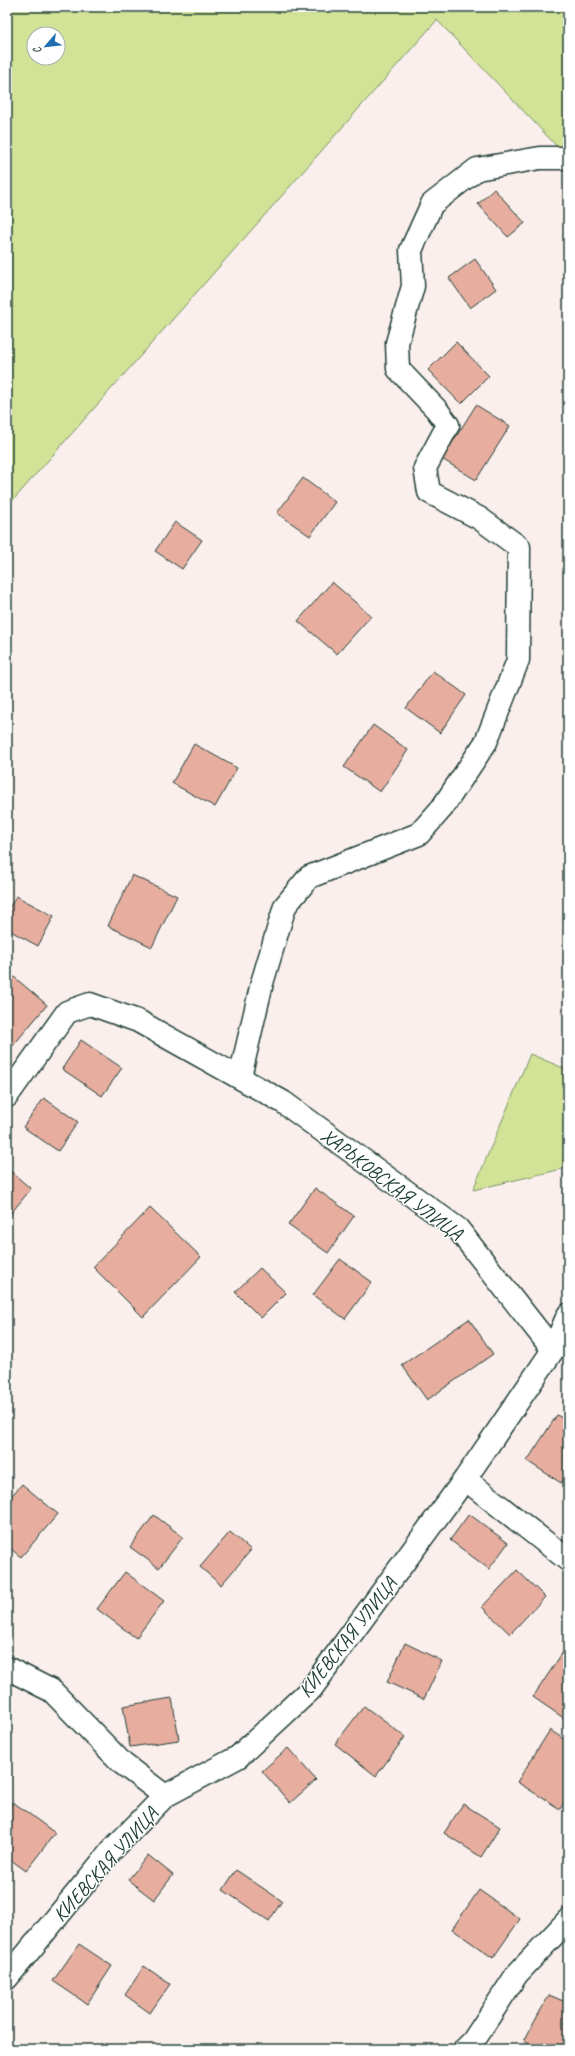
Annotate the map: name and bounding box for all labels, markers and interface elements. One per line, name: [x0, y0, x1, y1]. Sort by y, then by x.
north arrow: [26, 26, 66, 66]
text: С: [29, 44, 45, 56]
street label: ХАРЬКОВСКАЯ УЛИЦА: [316, 1123, 468, 1246]
street label: КИЕВСКАЯ УЛИЦА: [293, 1571, 403, 1702]
street label: КИЕВСКАЯ УЛИЦА: [47, 1801, 164, 1927]

